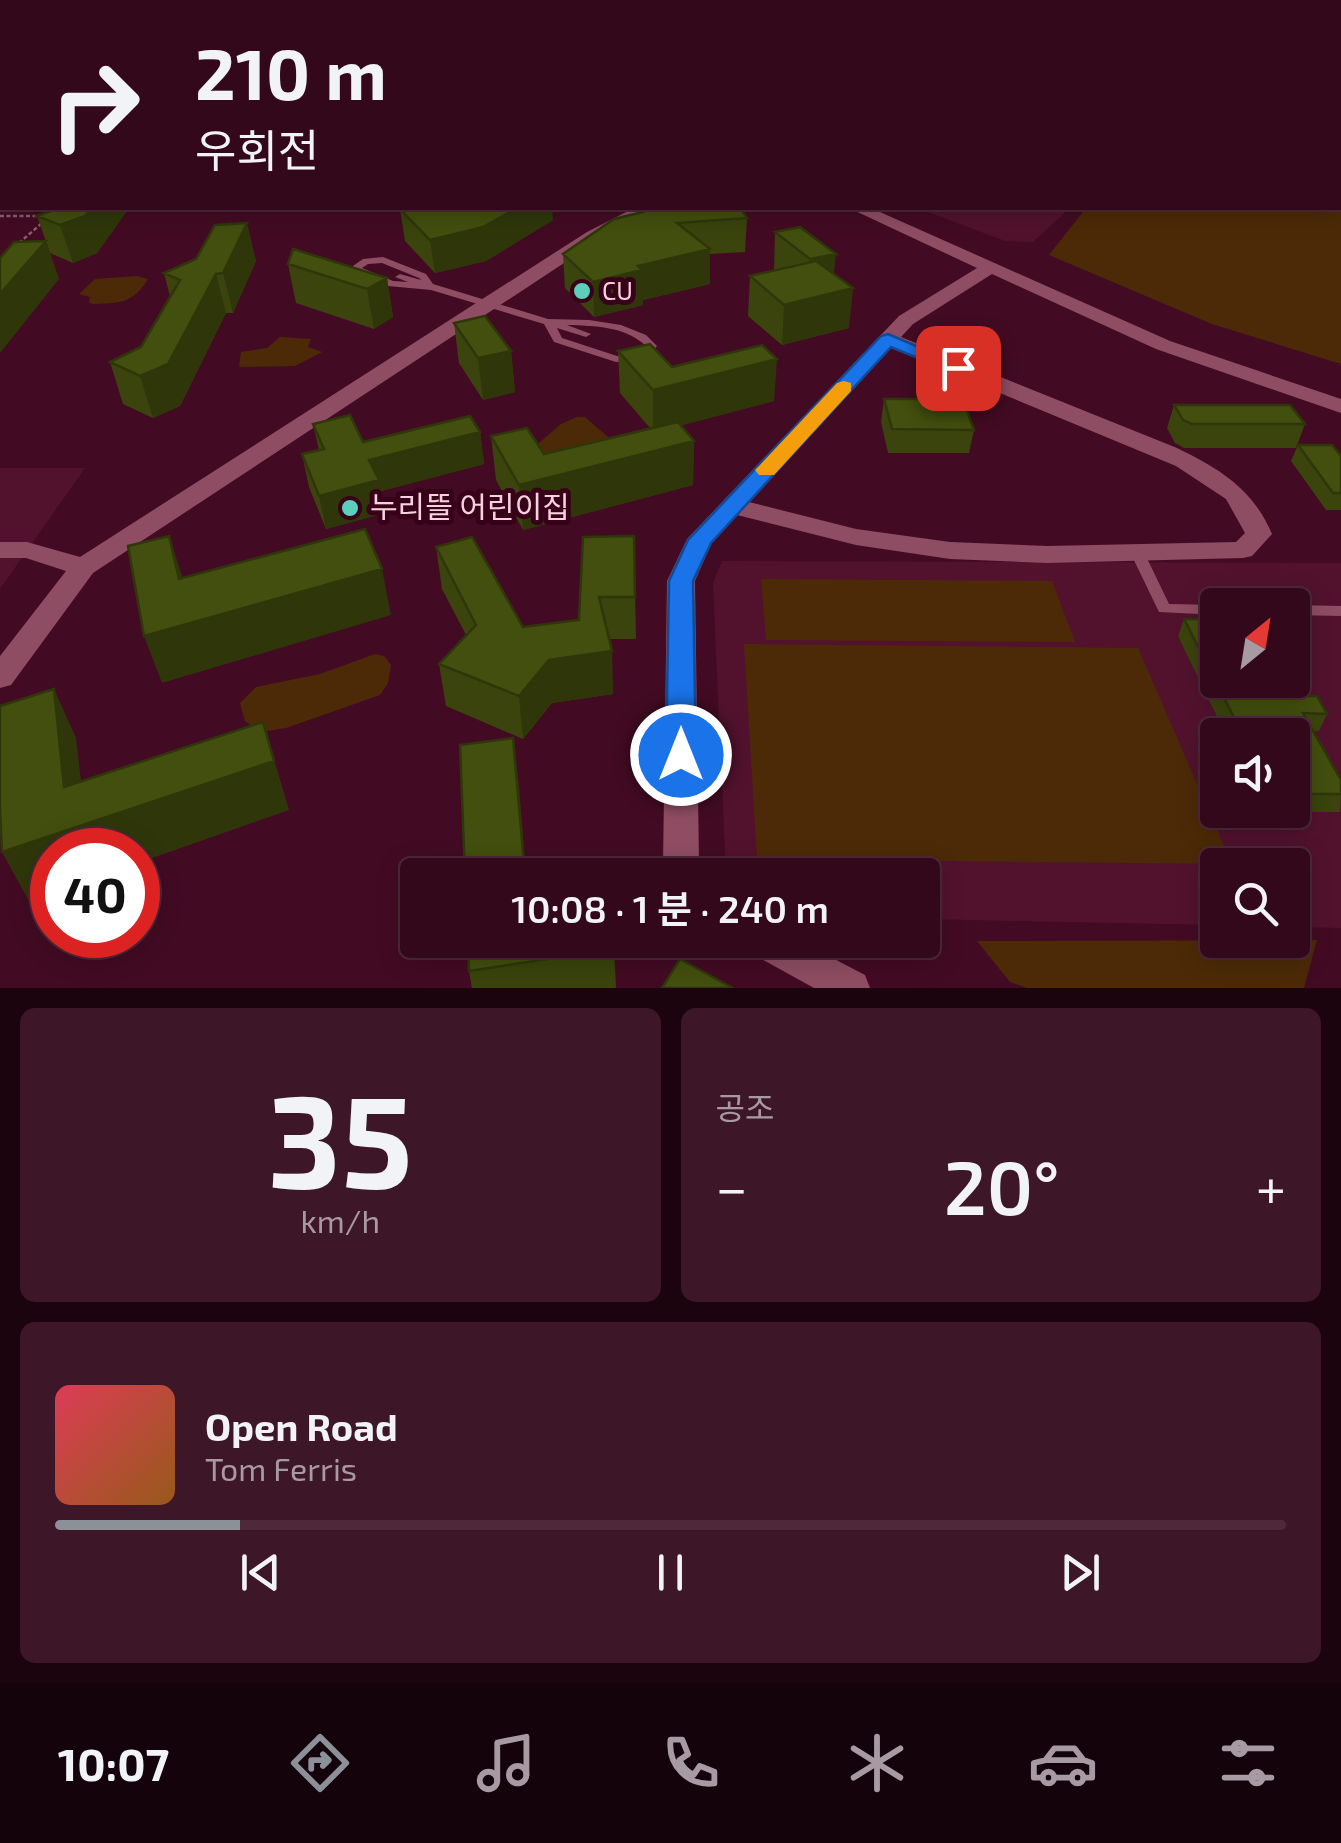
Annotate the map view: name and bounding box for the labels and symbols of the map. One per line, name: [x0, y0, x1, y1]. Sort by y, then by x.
place label: CU: [602, 275, 633, 305]
marker: CU: [571, 280, 593, 302]
pin: [916, 326, 1001, 411]
place label: 누리뜰 어린이집: [370, 488, 570, 524]
marker: 누리뜰 어린이집: [339, 497, 361, 519]
north arrow: [1200, 588, 1310, 698]
position arrow: [629, 703, 733, 807]
speed limit sign: 40: [30, 828, 160, 958]

